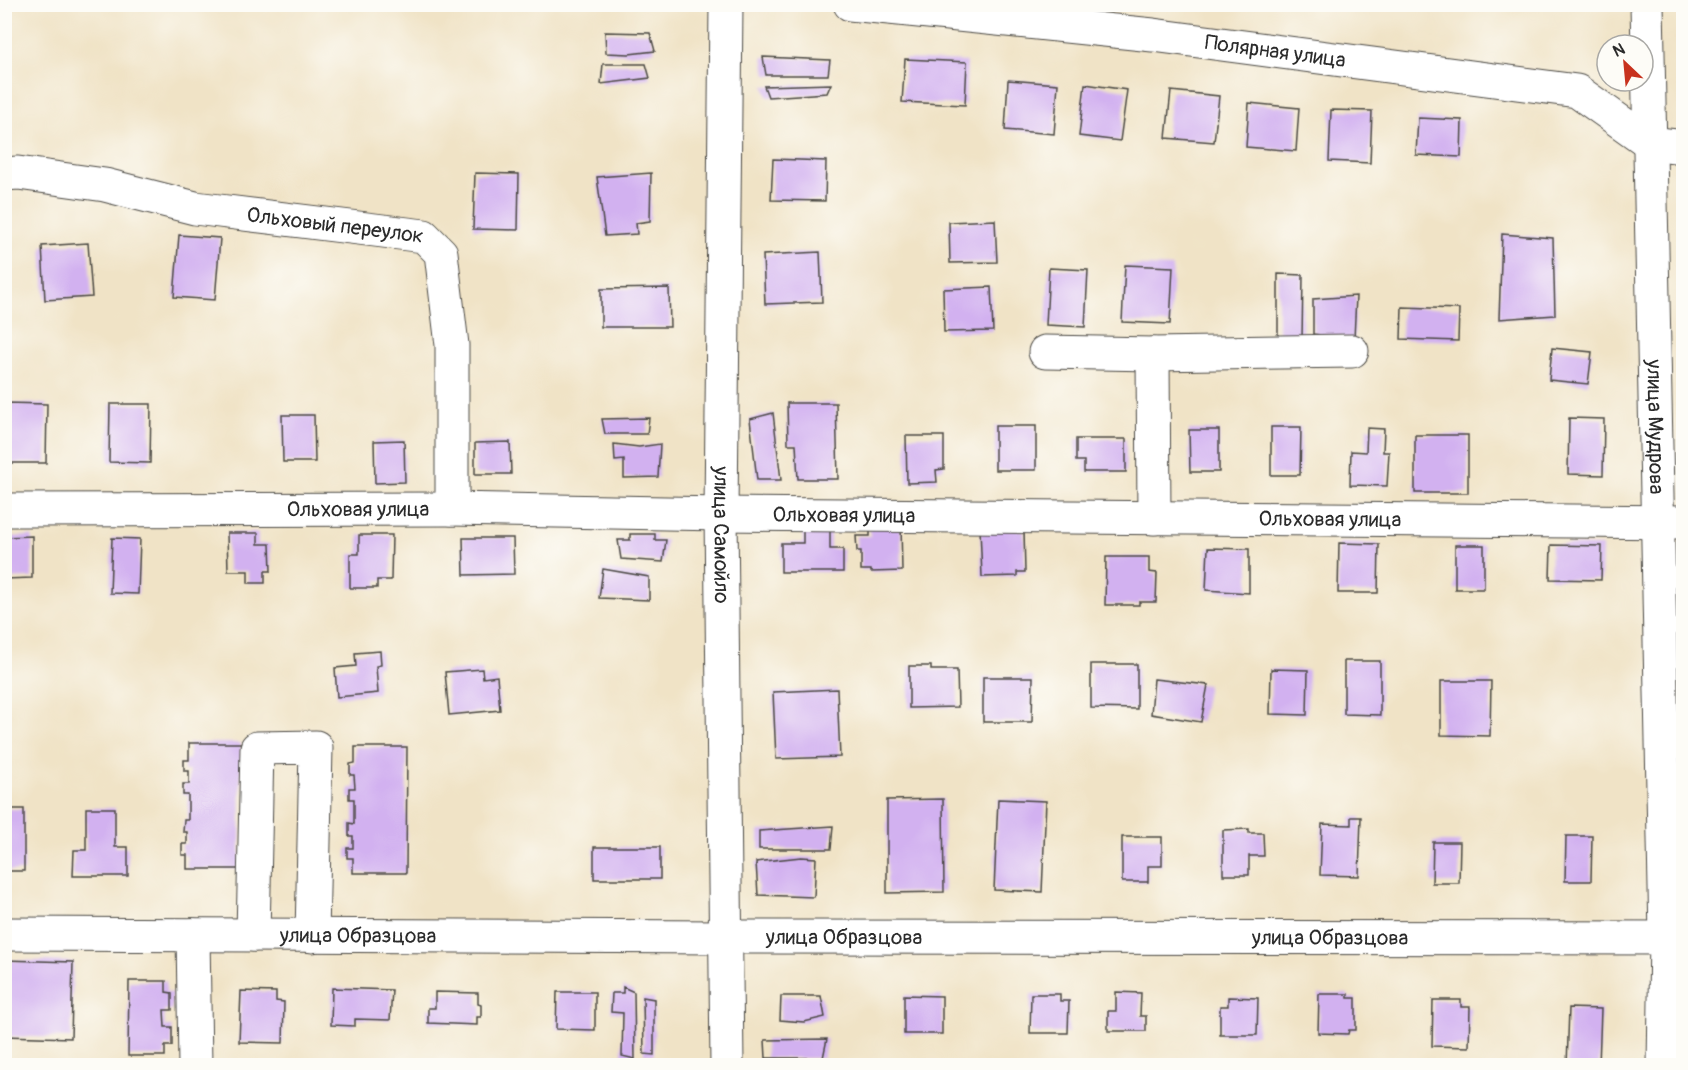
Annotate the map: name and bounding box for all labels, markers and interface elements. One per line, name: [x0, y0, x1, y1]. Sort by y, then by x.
street label: Полярная улица: [1203, 28, 1347, 74]
north arrow: [1595, 33, 1655, 93]
text: N: [1610, 39, 1628, 62]
street label: Ольховый переулок: [245, 201, 425, 249]
street label: улица Мудрова: [1641, 358, 1670, 495]
street label: улица Самойло: [707, 465, 735, 604]
street label: Ольховая улица: [287, 496, 429, 523]
street label: Ольховая улица: [772, 501, 915, 529]
street label: Ольховая улица: [1258, 505, 1401, 533]
street label: улица Образцова: [279, 922, 436, 949]
street label: улица Образцова: [765, 924, 922, 951]
street label: улица Образцова: [1251, 924, 1408, 951]

